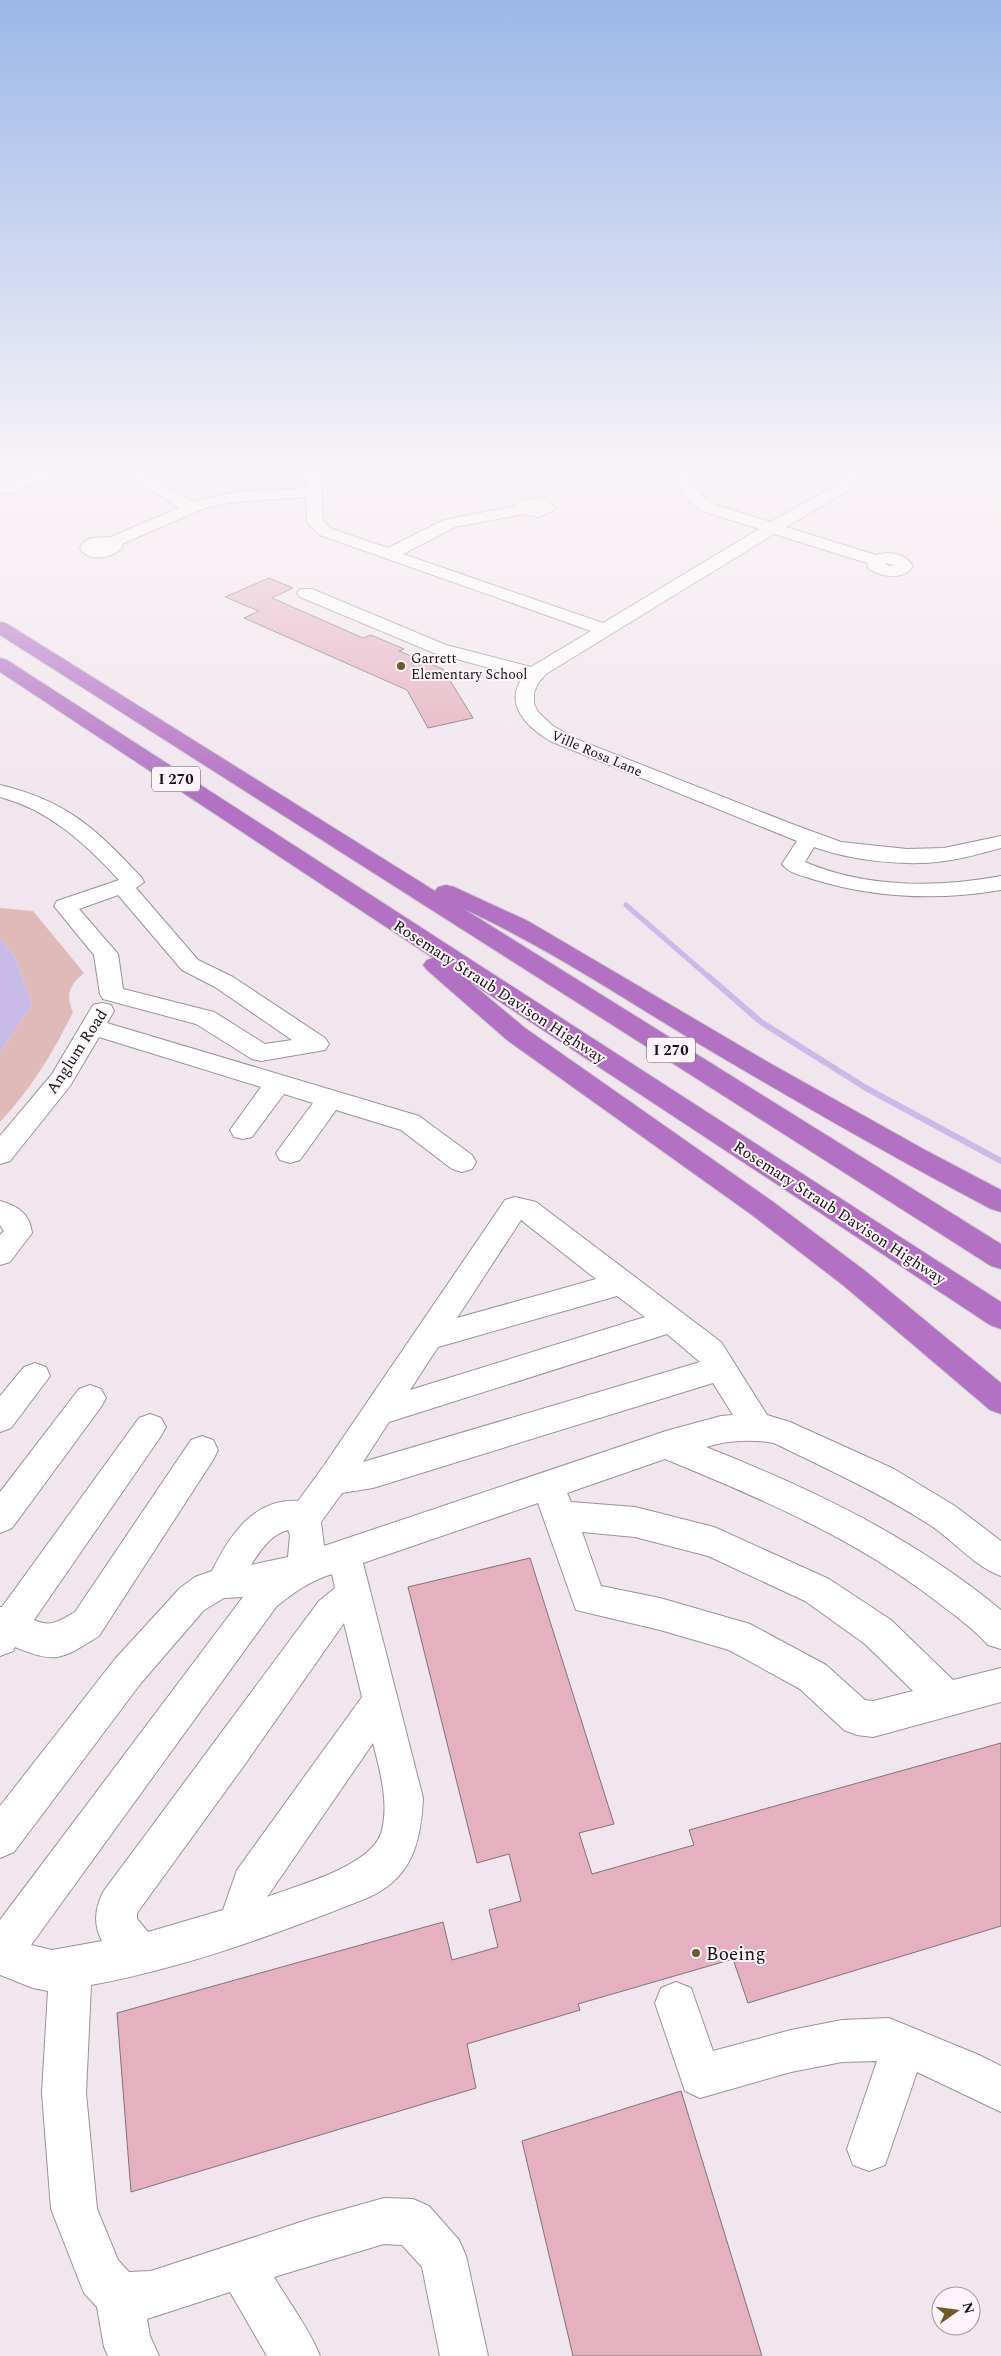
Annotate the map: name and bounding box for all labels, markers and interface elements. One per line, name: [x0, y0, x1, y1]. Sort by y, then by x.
place label: Garrett Elementary School: [411, 648, 527, 685]
marker: Garrett Elementary School: [395, 660, 407, 672]
street label: Ville Rosa Lane: [548, 725, 646, 782]
road number: I 270: [152, 766, 200, 792]
street label: Rosemary Straub Davison Highway: [388, 914, 612, 1070]
street label: Anglum Road: [40, 1004, 113, 1099]
road number: I 270: [647, 1038, 695, 1062]
street label: Rosemary Straub Davison Highway: [728, 1135, 952, 1291]
place label: Boeing: [706, 1940, 766, 1969]
marker: Boeing: [690, 1947, 702, 1959]
north arrow: [931, 2286, 981, 2336]
text: N: [957, 2300, 980, 2316]

